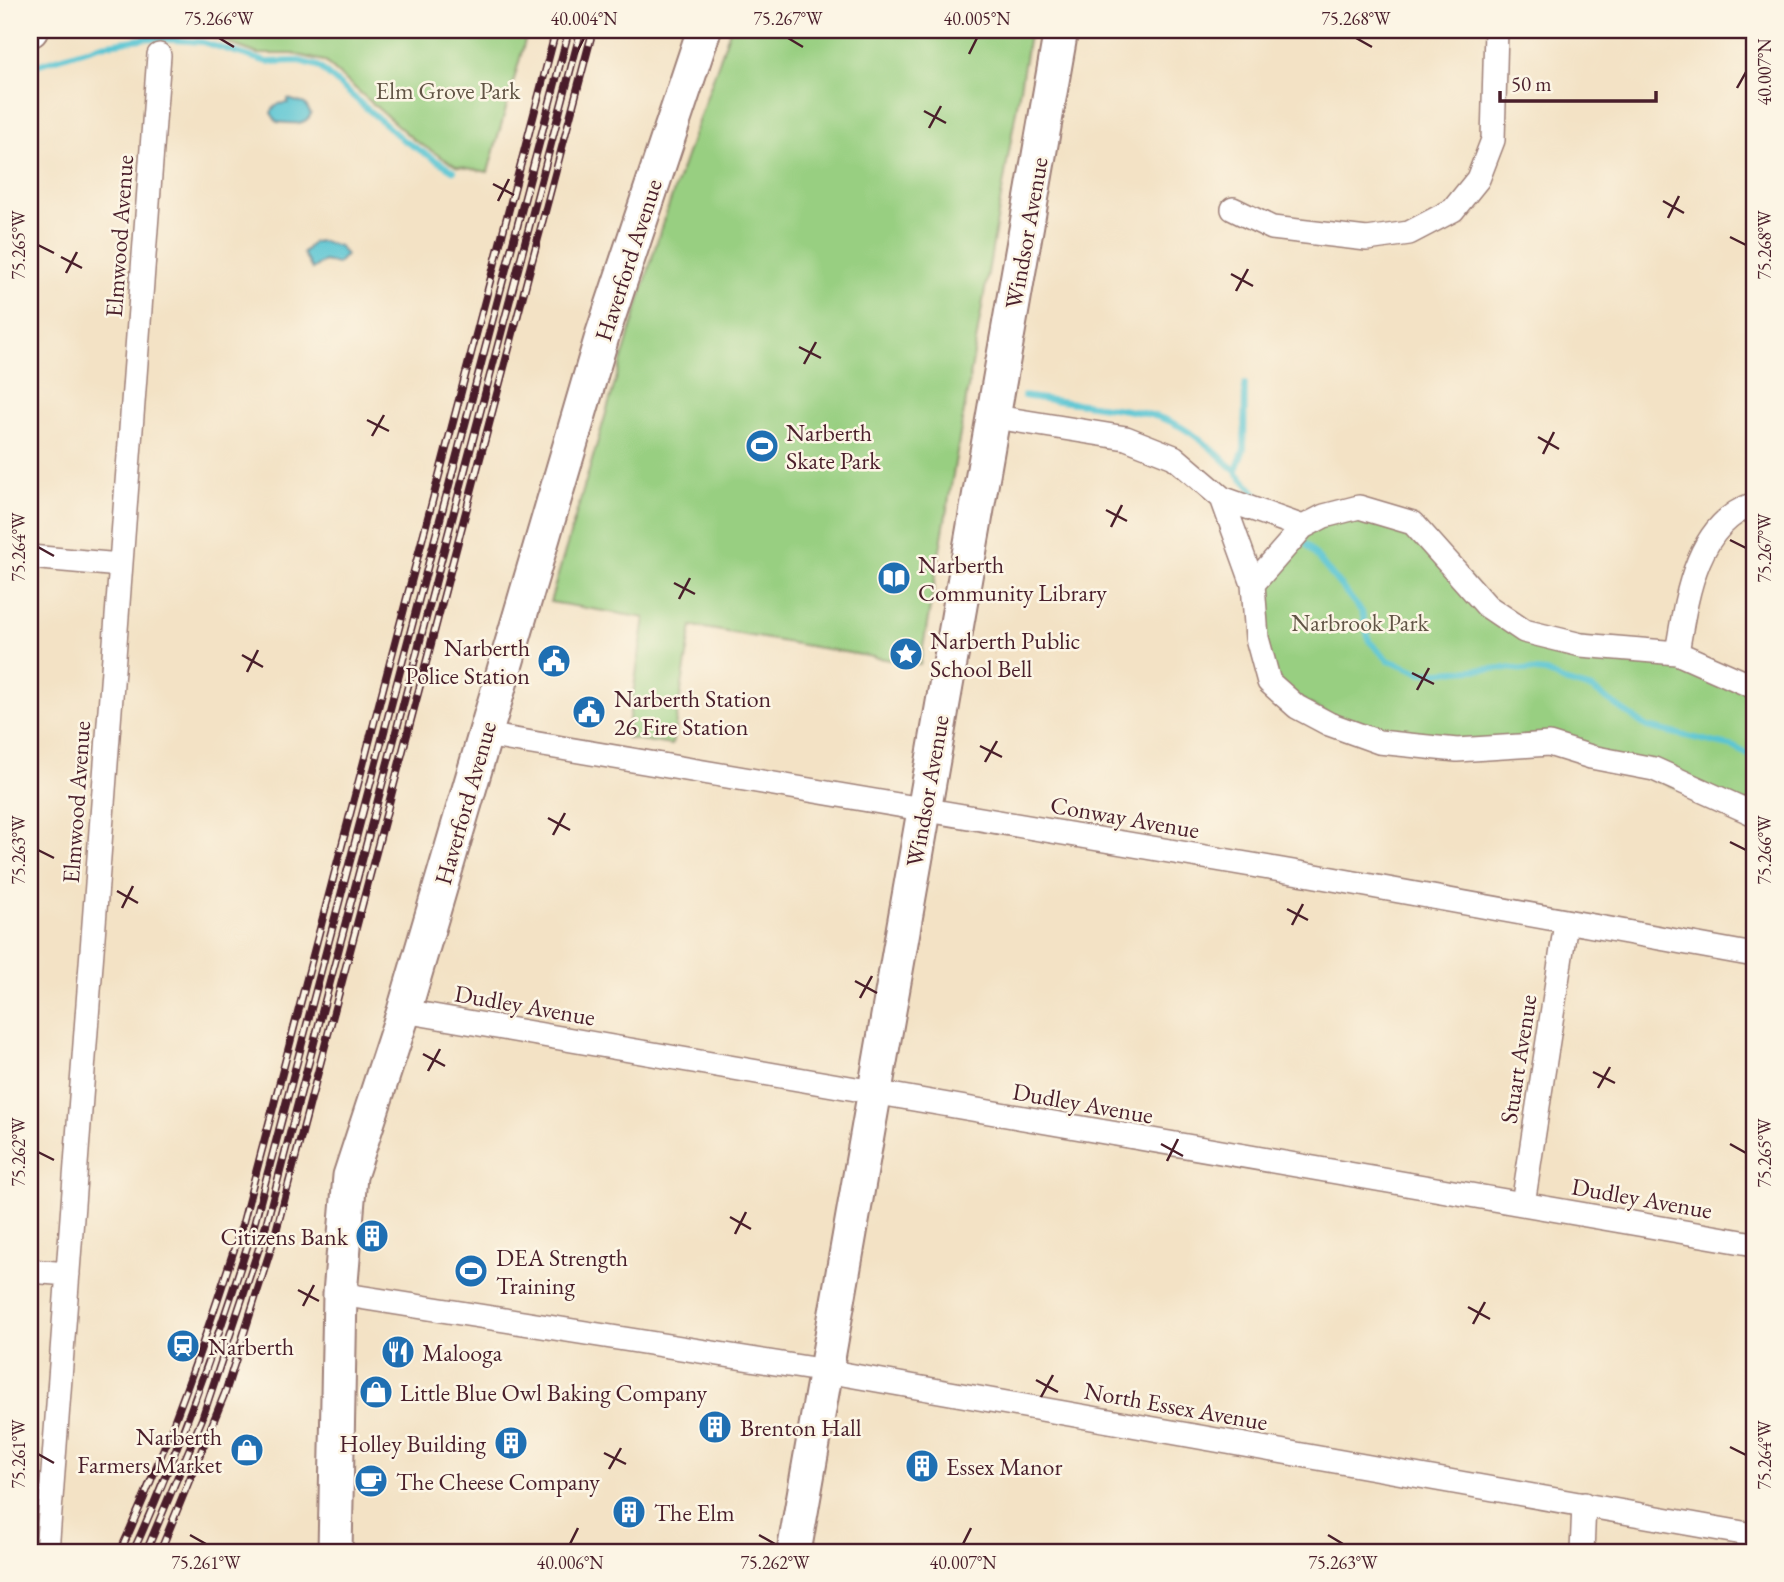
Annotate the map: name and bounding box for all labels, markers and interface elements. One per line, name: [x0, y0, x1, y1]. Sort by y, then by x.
text: 75.266°W: [184, 7, 254, 30]
text: 40.004°N: [551, 7, 618, 30]
text: 75.267°W: [753, 7, 823, 30]
text: 40.005°N: [944, 7, 1011, 30]
text: 75.268°W: [1321, 7, 1391, 30]
text: 40.007°N: [1753, 38, 1776, 105]
scale bar: [1500, 60, 1656, 104]
text: 50 m: [1511, 70, 1552, 97]
park label: Elm Grove Park: [376, 75, 521, 106]
street label: Elmwood Avenue: [98, 154, 140, 318]
street label: Windsor Avenue: [997, 155, 1055, 311]
street label: Haverford Avenue: [587, 175, 669, 345]
text: 75.265°W: [7, 210, 30, 280]
text: 75.268°W: [1753, 210, 1776, 280]
place label: Narberth Skate Park: [786, 417, 881, 476]
sports icon: Narberth Skate Park: [743, 427, 781, 465]
text: 75.264°W: [7, 512, 30, 582]
text: 75.267°W: [1753, 513, 1776, 583]
place label: Narberth Community Library: [918, 549, 1107, 608]
library icon: Narberth Community Library: [875, 559, 913, 597]
park label: Narbrook Park: [1291, 607, 1429, 638]
place label: Narberth Public School Bell: [930, 625, 1080, 684]
place label: Narberth Police Station: [405, 632, 530, 691]
place icon: Narberth Public School Bell: [887, 635, 925, 673]
public building icon: Narberth Police Station: [535, 642, 573, 680]
place label: Narberth Station 26 Fire Station: [614, 683, 772, 742]
public building icon: Narberth Station 26 Fire Station: [570, 693, 608, 731]
street label: Windsor Avenue: [898, 713, 956, 869]
street label: Haverford Avenue: [427, 718, 503, 888]
street label: Elmwood Avenue: [55, 720, 97, 884]
street label: Conway Avenue: [1048, 789, 1202, 845]
text: 75.263°W: [7, 815, 30, 885]
text: 75.266°W: [1753, 815, 1776, 885]
street label: Dudley Avenue: [452, 977, 598, 1033]
street label: Stuart Avenue: [1493, 992, 1543, 1126]
street label: Dudley Avenue: [1010, 1075, 1156, 1131]
text: 75.262°W: [7, 1117, 30, 1187]
text: 75.265°W: [1753, 1118, 1776, 1188]
street label: Dudley Avenue: [1569, 1170, 1715, 1226]
building icon: Citizens Bank: [353, 1217, 391, 1255]
place label: Citizens Bank: [220, 1221, 349, 1252]
place label: DEA Strength Training: [496, 1242, 628, 1301]
sports icon: DEA Strength Training: [452, 1252, 490, 1290]
station icon: Narberth: [164, 1327, 202, 1365]
place label: Narberth: [208, 1331, 294, 1362]
restaurant icon: Malooga: [379, 1333, 417, 1371]
place label: Malooga: [422, 1337, 503, 1368]
shop icon: Little Blue Owl Baking Company: [357, 1373, 395, 1411]
street label: North Essex Avenue: [1082, 1375, 1270, 1437]
place label: Little Blue Owl Baking Company: [400, 1377, 707, 1408]
building icon: Brenton Hall: [696, 1408, 734, 1446]
place label: Brenton Hall: [740, 1412, 862, 1443]
text: 75.261°W: [7, 1419, 30, 1489]
text: 75.264°W: [1753, 1420, 1776, 1490]
place label: Narberth Farmers Market: [77, 1421, 222, 1480]
building icon: Holley Building: [492, 1424, 530, 1462]
place label: Holley Building: [339, 1428, 487, 1459]
shop icon: Narberth Farmers Market: [228, 1431, 266, 1469]
building icon: Essex Manor: [903, 1447, 941, 1485]
place label: Essex Manor: [946, 1451, 1062, 1482]
cafe icon: The Cheese Company: [352, 1462, 390, 1500]
place label: The Cheese Company: [396, 1466, 600, 1497]
building icon: The Elm: [610, 1493, 648, 1531]
place label: The Elm: [654, 1497, 735, 1528]
text: 75.261°W: [171, 1551, 241, 1574]
text: 40.006°N: [537, 1551, 604, 1574]
text: 75.262°W: [740, 1551, 810, 1574]
text: 40.007°N: [930, 1551, 997, 1574]
text: 75.263°W: [1308, 1551, 1378, 1574]

